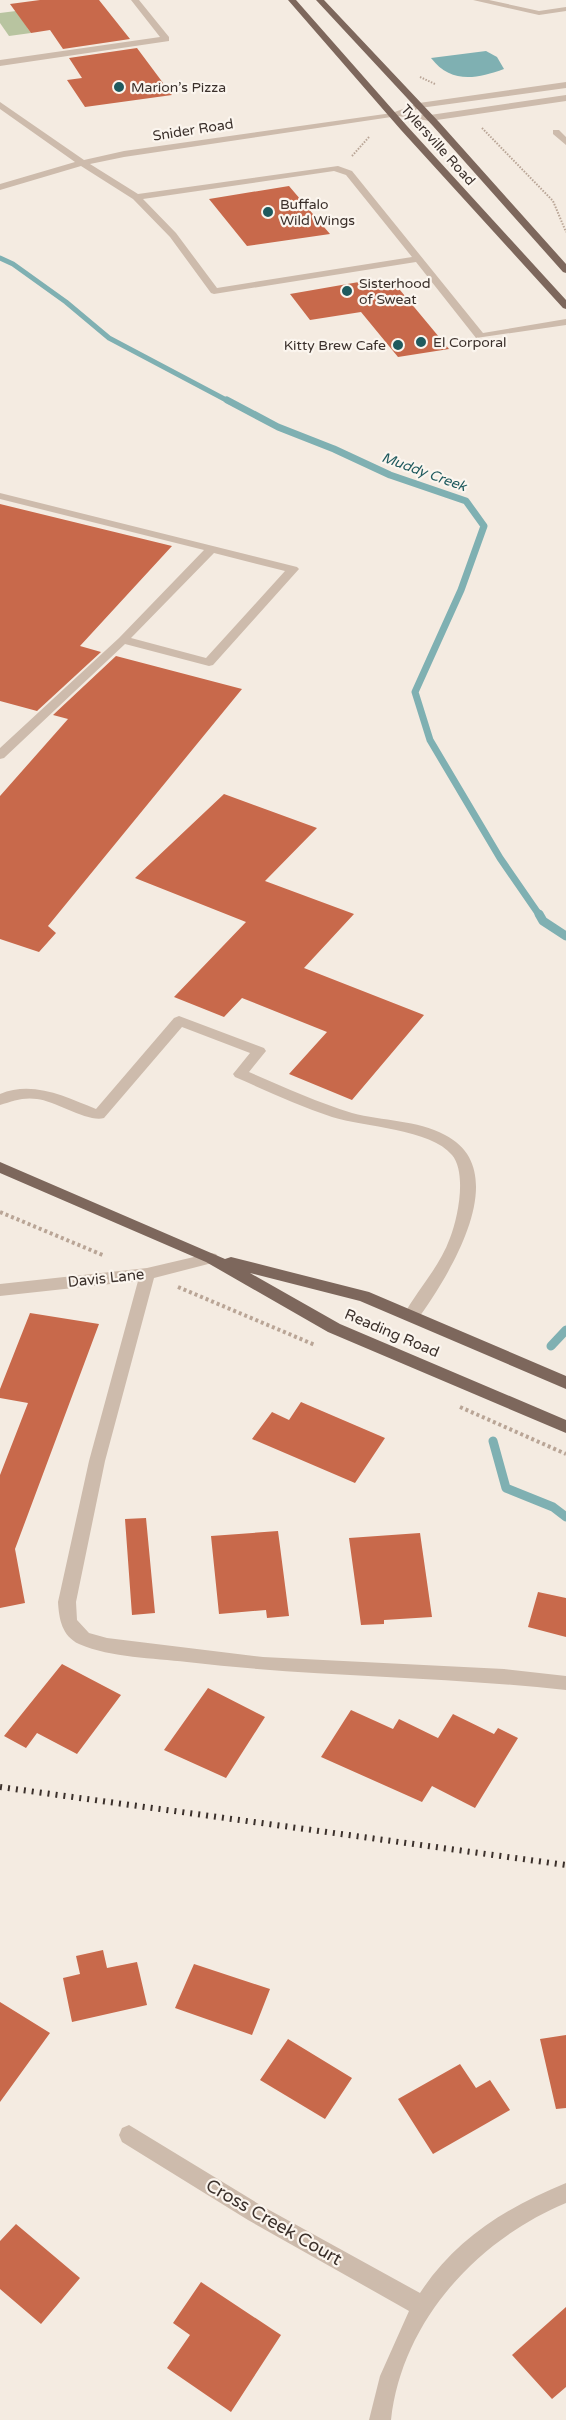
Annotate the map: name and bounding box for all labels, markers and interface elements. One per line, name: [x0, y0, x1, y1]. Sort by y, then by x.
place label: Marion’s Pizza: [131, 79, 226, 96]
marker: Marion’s Pizza: [112, 80, 126, 94]
street label: Tylersville Road: [397, 101, 479, 189]
street label: Snider Road: [151, 115, 235, 145]
place label: Buffalo Wild Wings: [280, 196, 355, 229]
marker: Buffalo Wild Wings: [261, 205, 275, 219]
place label: Sisterhood of Sweat: [359, 275, 431, 308]
marker: Sisterhood of Sweat: [340, 284, 354, 298]
place label: El Corporal: [433, 334, 507, 351]
marker: El Corporal: [414, 335, 428, 349]
place label: Kitty Brew Cafe: [284, 337, 386, 354]
marker: Kitty Brew Cafe: [391, 338, 405, 352]
water label: Muddy Creek: [379, 449, 470, 496]
street label: Davis Lane: [67, 1265, 145, 1291]
street label: Reading Road: [342, 1305, 442, 1361]
street label: Cross Creek Court: [202, 2174, 346, 2270]

